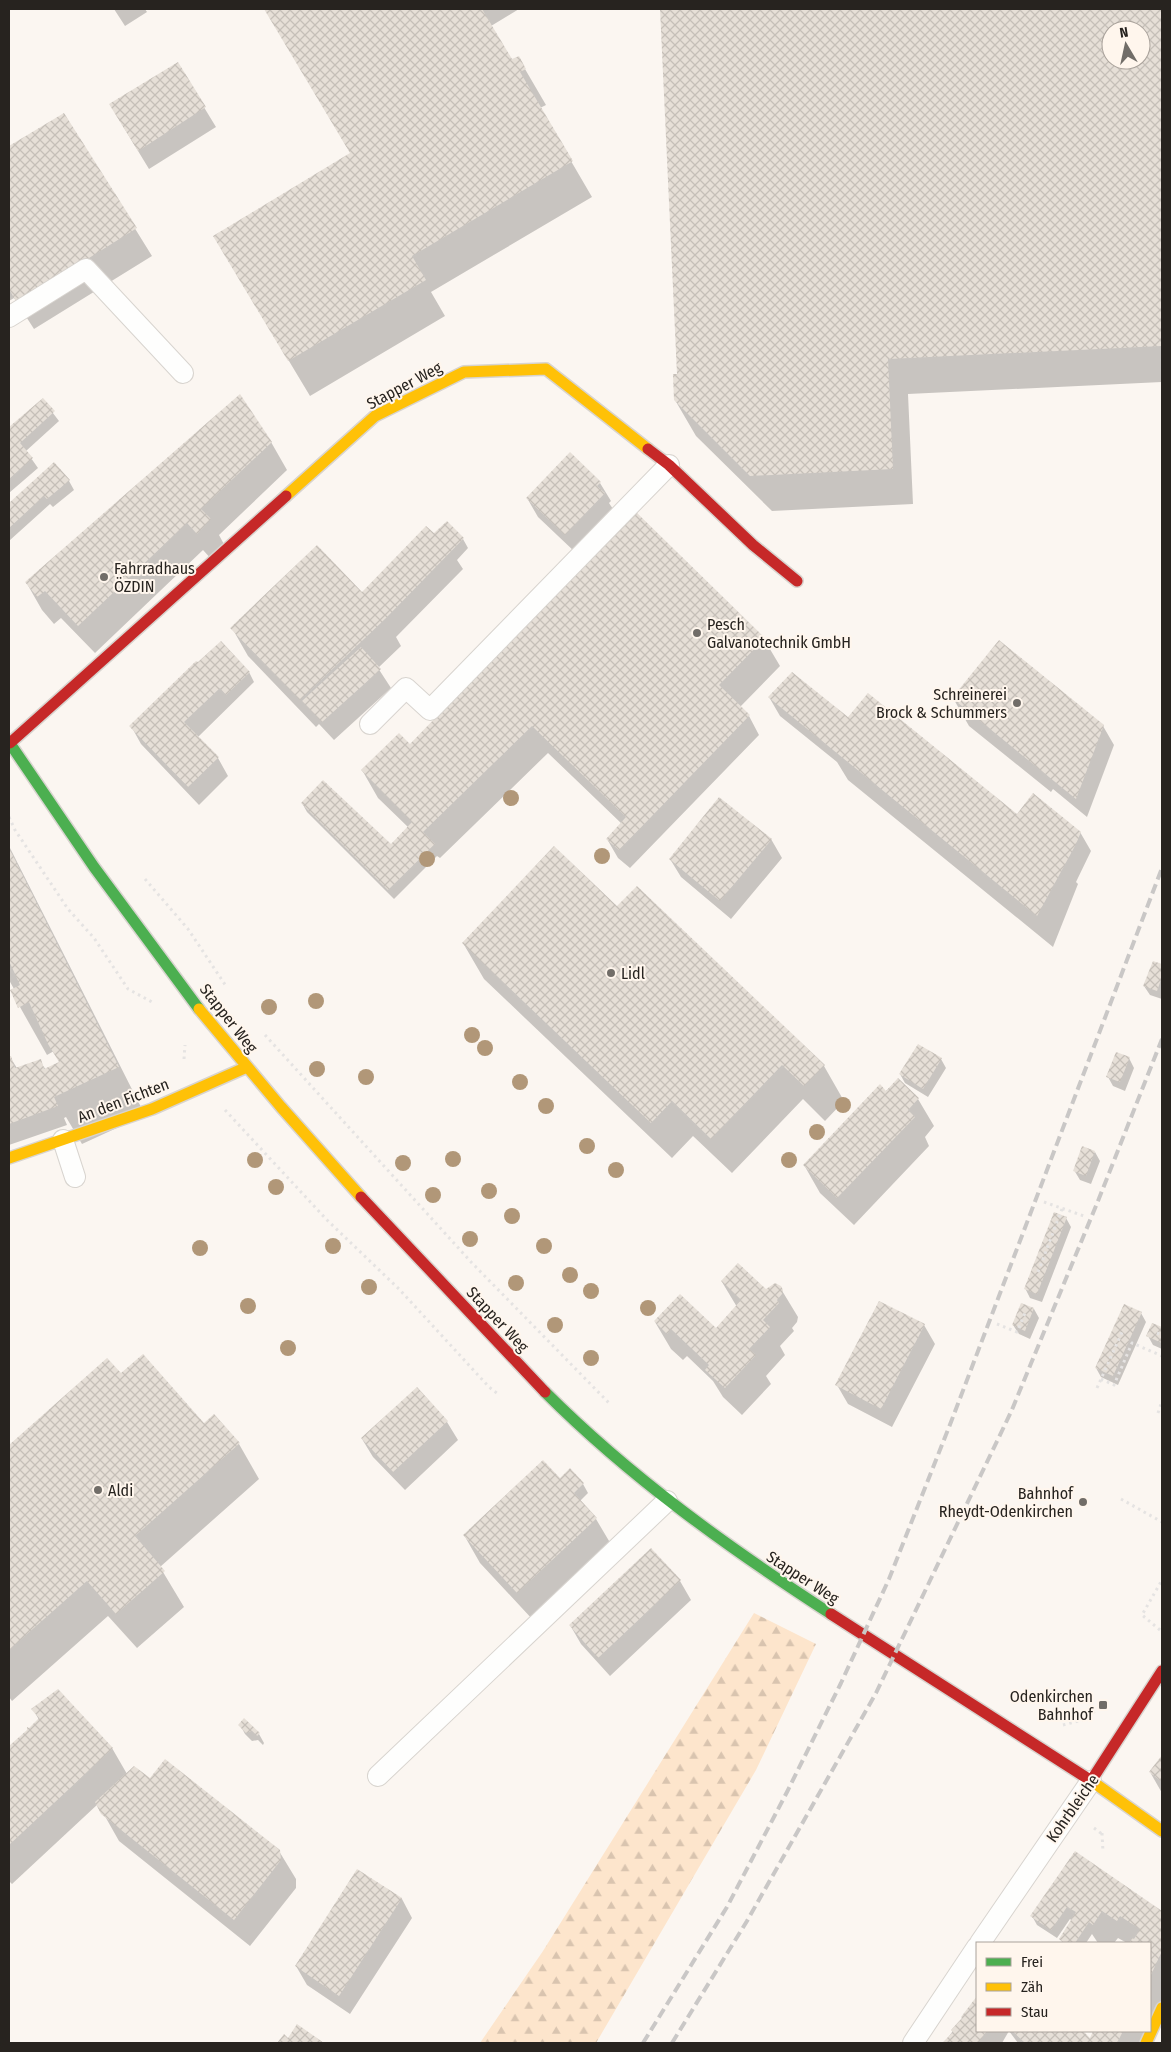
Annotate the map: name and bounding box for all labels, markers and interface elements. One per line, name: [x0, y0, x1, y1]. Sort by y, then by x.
north arrow: [1101, 20, 1151, 70]
text: N: [1119, 24, 1130, 42]
street label: Stapper Weg: [363, 357, 446, 413]
place label: Fahrradhaus ÖZDIN: [114, 559, 195, 596]
marker: Fahrradhaus ÖZDIN: [98, 571, 110, 583]
place label: Pesch Galvanotechnik GmbH: [707, 615, 851, 652]
marker: Pesch Galvanotechnik GmbH: [691, 627, 703, 639]
place label: Schreinerei Brock & Schummers: [876, 685, 1007, 722]
marker: Schreinerei Brock & Schummers: [1011, 697, 1023, 709]
place label: Lidl: [621, 964, 645, 983]
marker: Lidl: [605, 967, 617, 979]
street label: Stapper Weg: [196, 980, 262, 1057]
street label: An den Fichten: [75, 1074, 172, 1127]
street label: Stapper Weg: [463, 1283, 533, 1356]
place label: Aldi: [108, 1481, 133, 1500]
marker: Aldi: [92, 1484, 104, 1496]
place label: Bahnhof Rheydt-Odenkirchen: [939, 1484, 1074, 1521]
marker: Bahnhof Rheydt-Odenkirchen: [1077, 1496, 1089, 1508]
street label: Stapper Weg: [763, 1547, 843, 1608]
place label: Odenkirchen Bahnhof: [1010, 1687, 1094, 1724]
marker: Odenkirchen Bahnhof: [1097, 1699, 1109, 1711]
street label: Kohrbleiche: [1042, 1771, 1103, 1846]
legend: [976, 1942, 1151, 2032]
text: Frei: [1021, 1953, 1043, 1971]
text: Zäh: [1021, 1978, 1043, 1996]
text: Stau: [1021, 2003, 1048, 2021]

